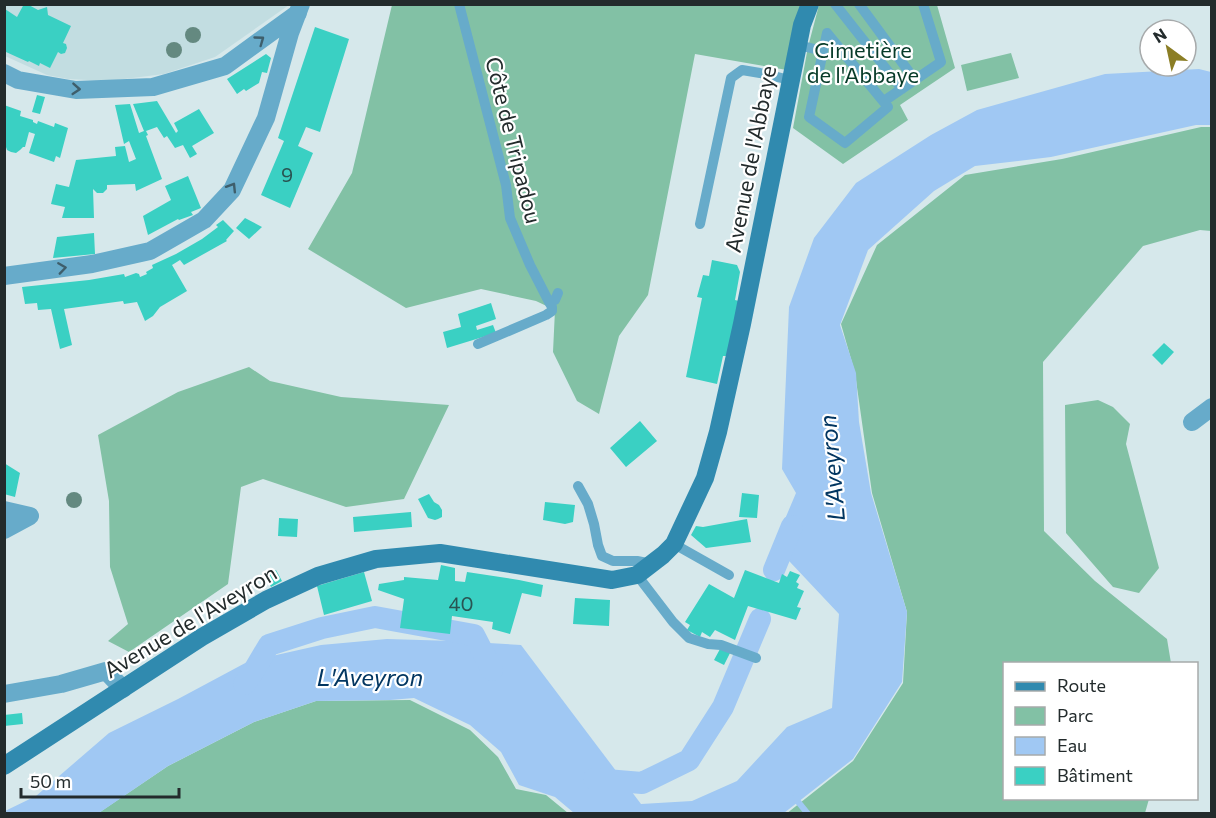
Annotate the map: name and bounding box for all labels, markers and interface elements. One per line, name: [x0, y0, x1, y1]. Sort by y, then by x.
north arrow: [1138, 18, 1198, 78]
text: N: [1149, 24, 1170, 46]
park label: Cimetière de l'Abbaye: [807, 36, 919, 88]
one-way arrow: [253, 37, 264, 48]
street label: Côte de Tripadou: [480, 54, 548, 226]
street label: Avenue de l'Abbaye: [719, 63, 781, 255]
one-way arrow: [72, 82, 81, 95]
house number: 9: [281, 162, 293, 186]
one-way arrow: [224, 183, 236, 193]
one-way arrow: [58, 263, 67, 275]
water label: L'Aveyron: [812, 414, 850, 522]
street label: Avenue de l'Aveyron: [99, 559, 281, 683]
house number: 40: [448, 591, 474, 615]
water label: L'Aveyron: [317, 662, 423, 691]
legend: [1003, 662, 1198, 800]
text: Route: [1057, 674, 1106, 696]
text: Parc: [1057, 704, 1094, 726]
text: Eau: [1057, 734, 1087, 756]
scale bar: [21, 761, 178, 799]
text: Bâtiment: [1057, 764, 1133, 786]
text: 50 m: [30, 770, 71, 792]

